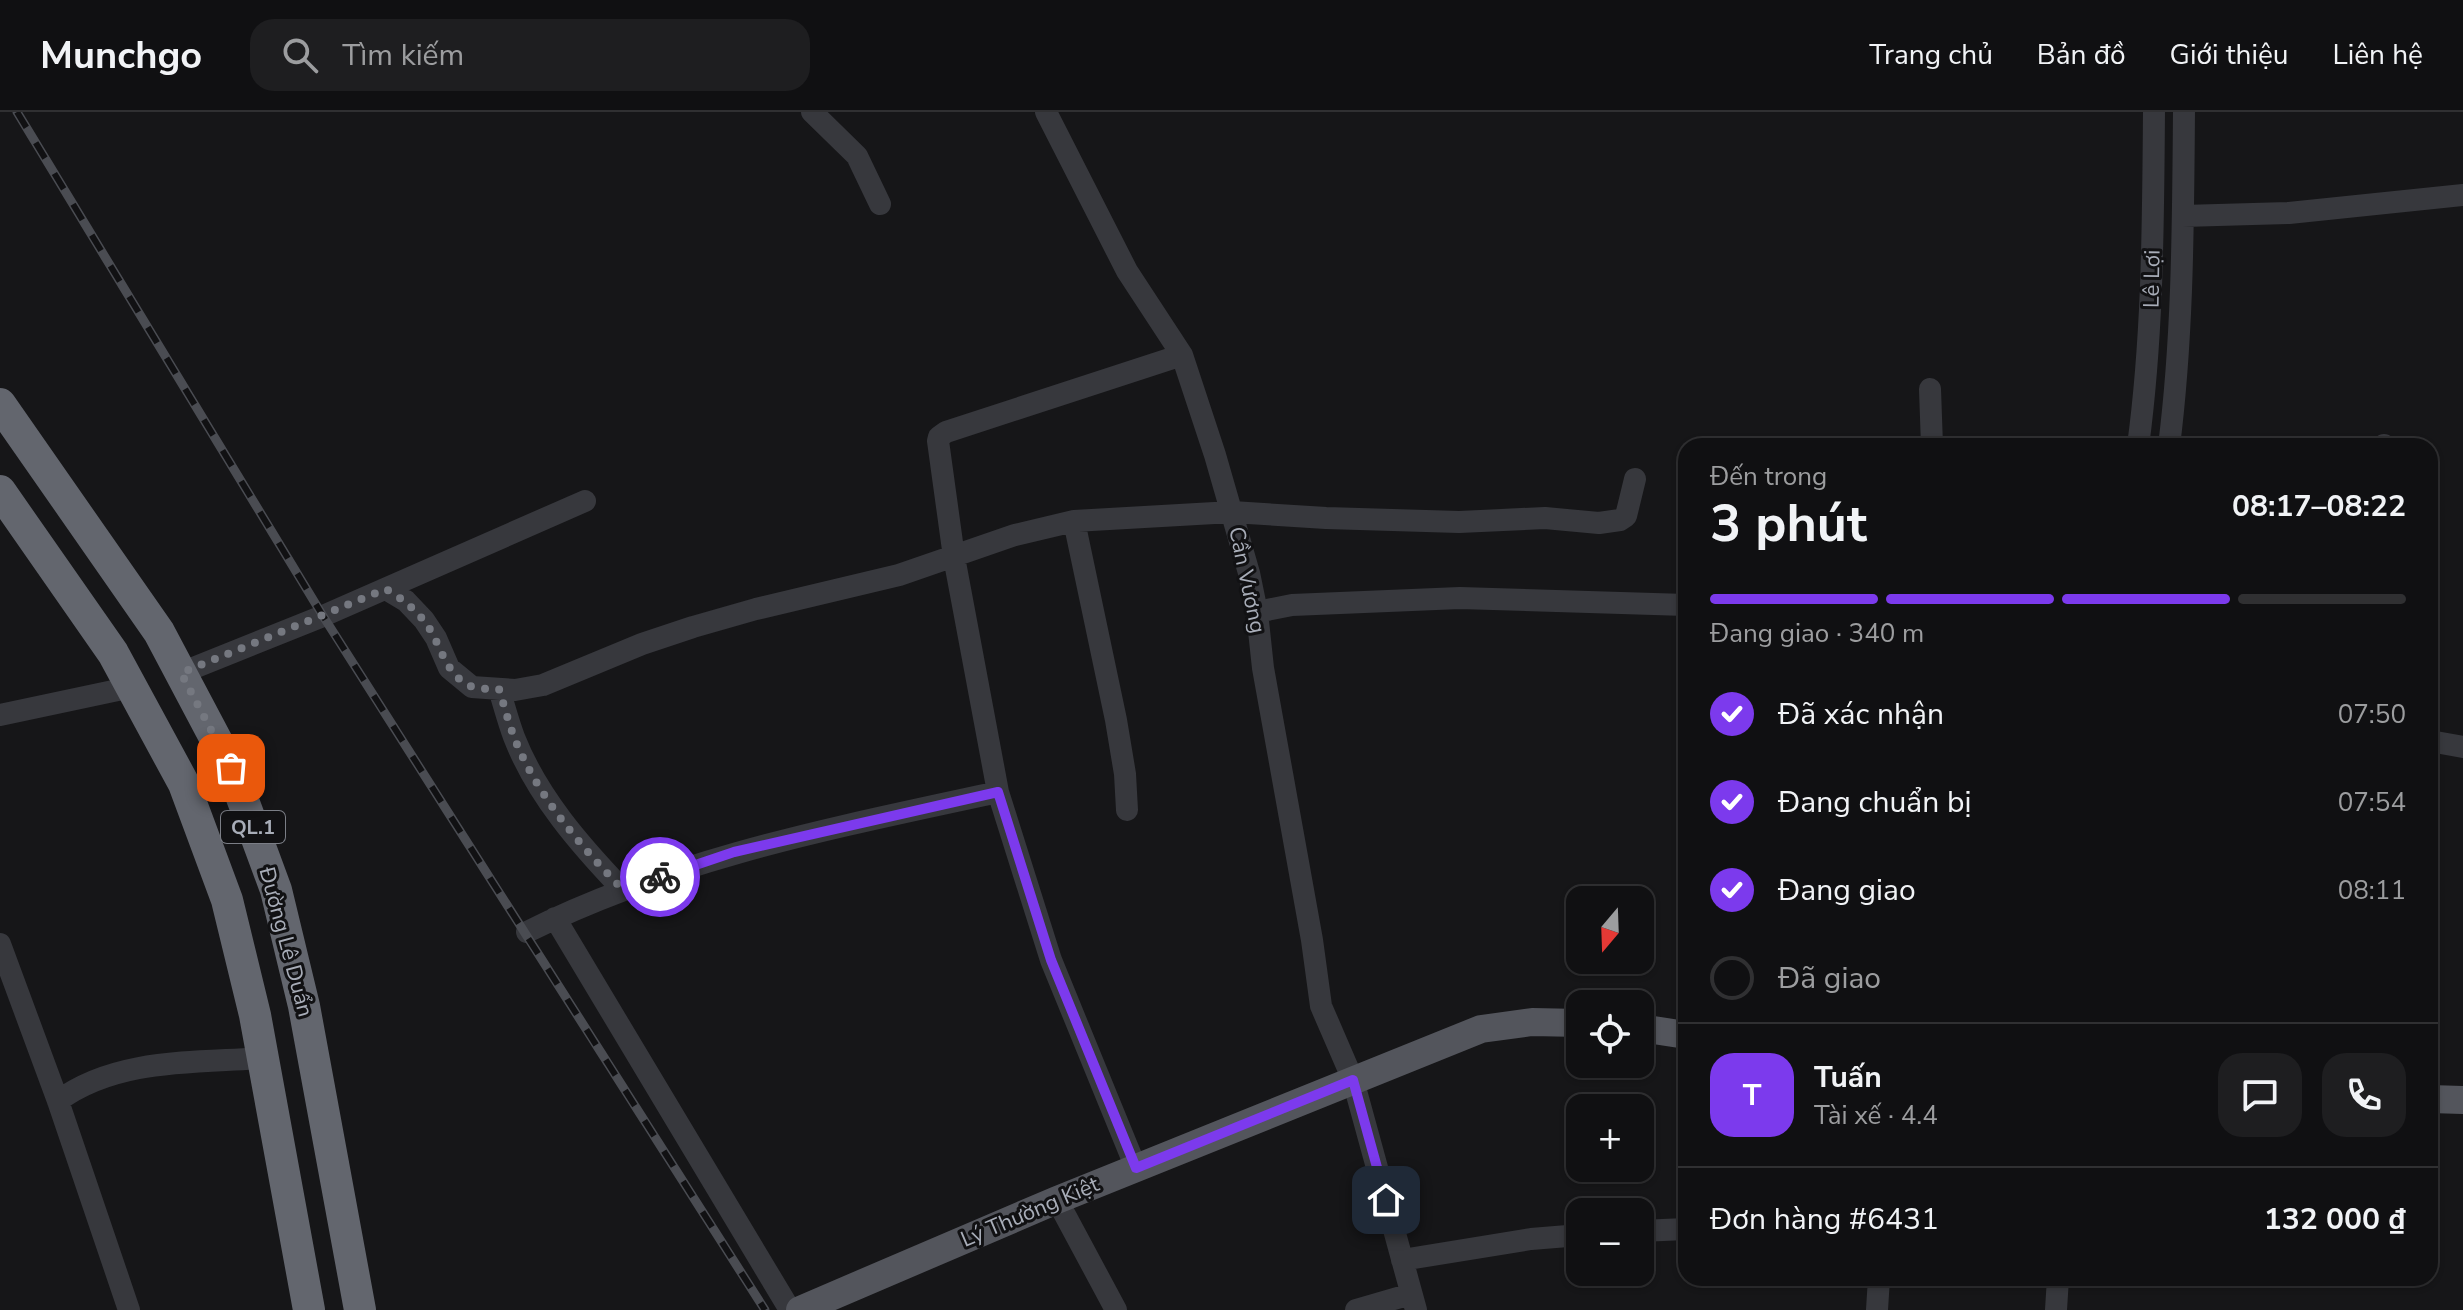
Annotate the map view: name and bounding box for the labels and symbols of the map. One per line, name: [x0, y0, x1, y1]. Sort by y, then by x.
street label: Lê Lợi: [2136, 250, 2168, 308]
street label: Cần Vương: [1221, 524, 1273, 636]
pin: [197, 734, 265, 802]
road number: QL.1: [221, 811, 285, 843]
courier: [620, 837, 700, 917]
street label: Đường Lê Duẩn: [251, 863, 320, 1020]
north arrow: [1566, 886, 1654, 974]
pin: [1352, 1166, 1420, 1234]
street label: Lý Thường Kiệt: [956, 1169, 1104, 1255]

